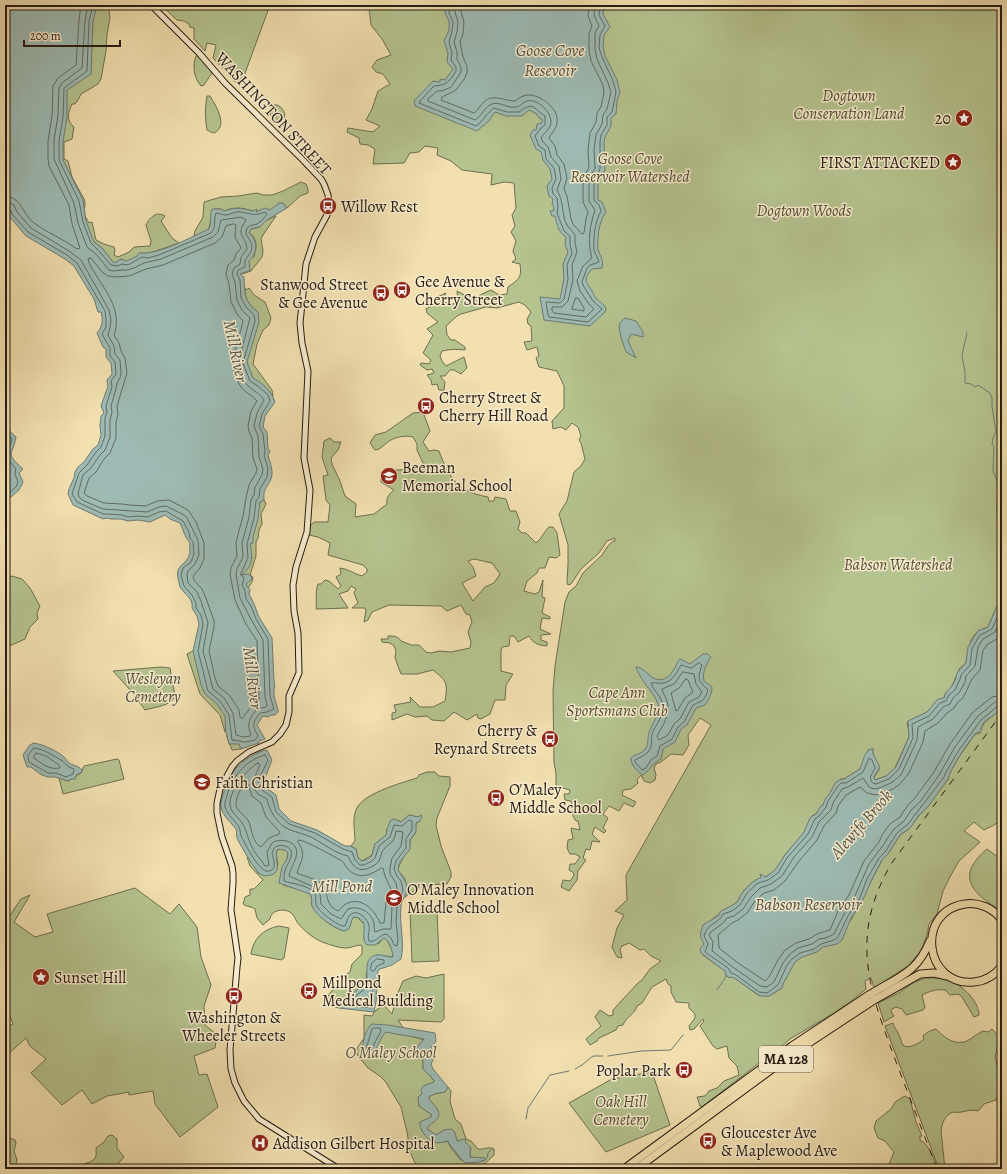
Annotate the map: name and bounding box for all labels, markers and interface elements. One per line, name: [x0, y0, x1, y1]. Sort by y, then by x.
scale bar: [24, 22, 120, 48]
text: 200 m: [30, 28, 61, 44]
water label: Goose Cove Resevoir: [516, 39, 584, 82]
street label: WASHINGTON STREET: [210, 47, 336, 180]
park label: Dogtown Conservation Land: [794, 85, 905, 125]
place label: 20: [935, 108, 951, 130]
place icon: 20: [954, 108, 974, 128]
park label: Goose Cove Reservoir Watershed: [570, 148, 690, 188]
place label: FIRST ATTACKED: [820, 152, 940, 174]
place icon: FIRST ATTACKED: [943, 152, 963, 172]
bus stop icon: Willow Rest: [318, 196, 338, 216]
place label: Willow Rest: [340, 196, 418, 218]
park label: Dogtown Woods: [757, 200, 852, 222]
place label: Gee Avenue & Cherry Street: [415, 271, 506, 311]
place label: Stanwood Street & Gee Avenue: [260, 274, 368, 314]
bus stop icon: Gee Avenue & Cherry Street: [392, 280, 412, 300]
bus stop icon: Stanwood Street & Gee Avenue: [371, 283, 391, 303]
water label: Mill River: [218, 318, 254, 385]
place label: Cherry Street & Cherry Hill Road: [439, 387, 549, 427]
bus stop icon: Cherry Street & Cherry Hill Road: [416, 396, 436, 416]
place label: Beeman Memorial School: [402, 457, 512, 497]
school or university icon: Beeman Memorial School: [379, 466, 399, 486]
park label: Babson Watershed: [844, 554, 953, 576]
water label: Mill River: [237, 646, 268, 712]
park label: Wesleyan Cemetery: [125, 668, 181, 708]
park label: Cape Ann Sportsmans Club: [566, 682, 668, 722]
place label: Cherry & Reynard Streets: [434, 720, 538, 760]
bus stop icon: Cherry & Reynard Streets: [540, 729, 560, 749]
school or university icon: Faith Christian: [192, 772, 212, 792]
place label: Faith Christian: [215, 772, 313, 794]
place label: O'Maley Middle School: [509, 779, 602, 819]
water label: Alewife Brook: [824, 785, 898, 865]
bus stop icon: O'Maley Middle School: [486, 788, 506, 808]
water label: Mill Pond: [312, 875, 373, 898]
place label: O'Maley Innovation Middle School: [407, 879, 535, 919]
school or university icon: O'Maley Innovation Middle School: [384, 888, 404, 908]
water label: Babson Reservoir: [755, 893, 862, 916]
place icon: Sunset Hill: [31, 967, 51, 987]
place label: Sunset Hill: [54, 967, 126, 989]
place label: Millpond Medical Building: [322, 972, 433, 1012]
bus stop icon: Millpond Medical Building: [299, 981, 319, 1001]
bus stop icon: Washington & Wheeler Streets: [224, 986, 244, 1006]
place label: Washington & Wheeler Streets: [181, 1007, 286, 1047]
park label: O Maley School: [345, 1042, 437, 1064]
road number: MA 128: [759, 1046, 813, 1072]
place label: Poplar Park: [596, 1060, 671, 1082]
bus stop icon: Poplar Park: [674, 1060, 694, 1080]
park label: Oak Hill Cemetery: [593, 1091, 649, 1131]
place label: Gloucester Ave & Maplewood Ave: [721, 1122, 838, 1162]
bus stop icon: Gloucester Ave & Maplewood Ave: [698, 1131, 718, 1151]
hospital icon: Addison Gilbert Hospital: [250, 1133, 270, 1153]
place label: Addison Gilbert Hospital: [272, 1133, 435, 1155]

